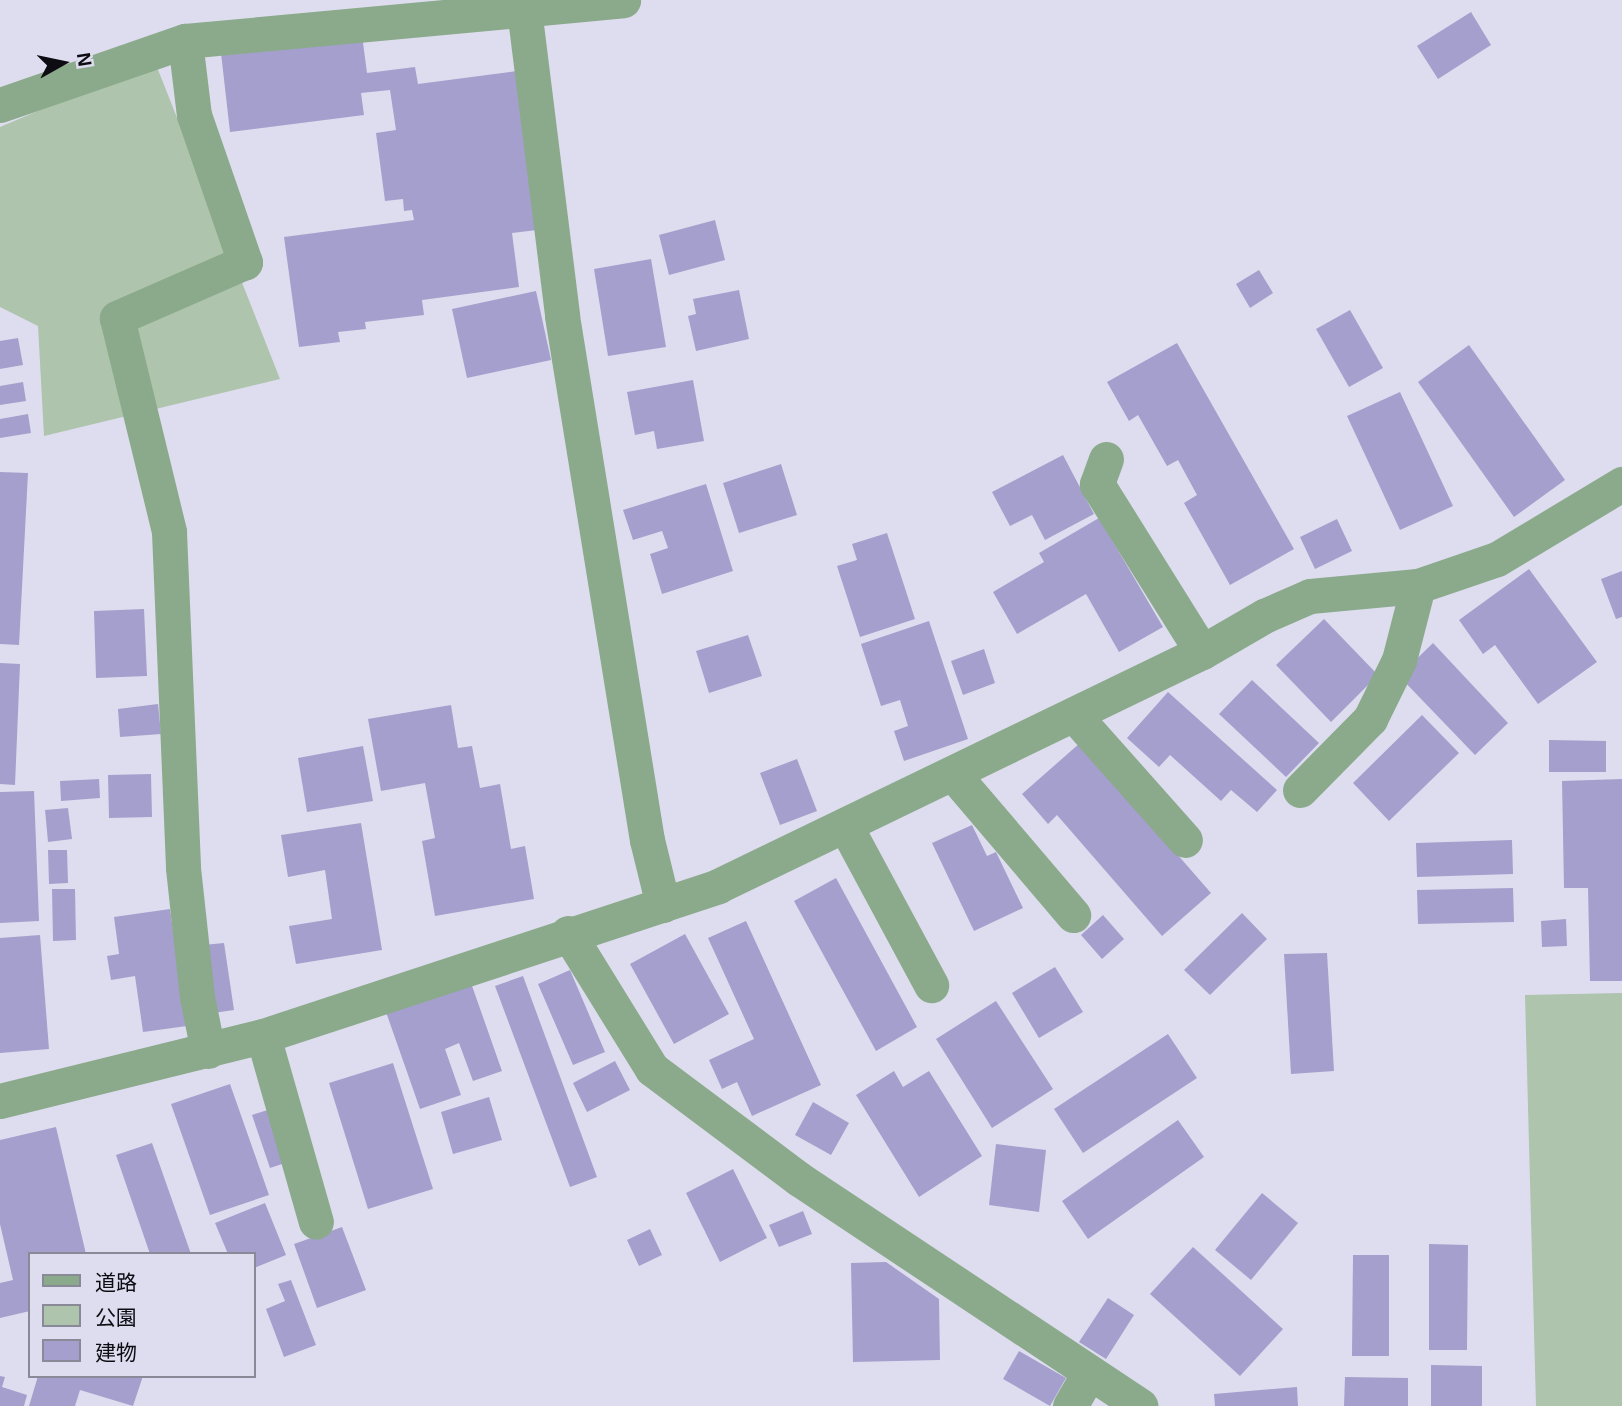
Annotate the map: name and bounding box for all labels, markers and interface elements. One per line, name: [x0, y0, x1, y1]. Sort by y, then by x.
north arrow: [28, 28, 98, 98]
text: N: [73, 51, 96, 68]
legend: [28, 1252, 256, 1378]
text: 道路: [95, 1271, 137, 1294]
text: 公園: [95, 1306, 137, 1329]
text: 建物: [95, 1341, 137, 1364]

